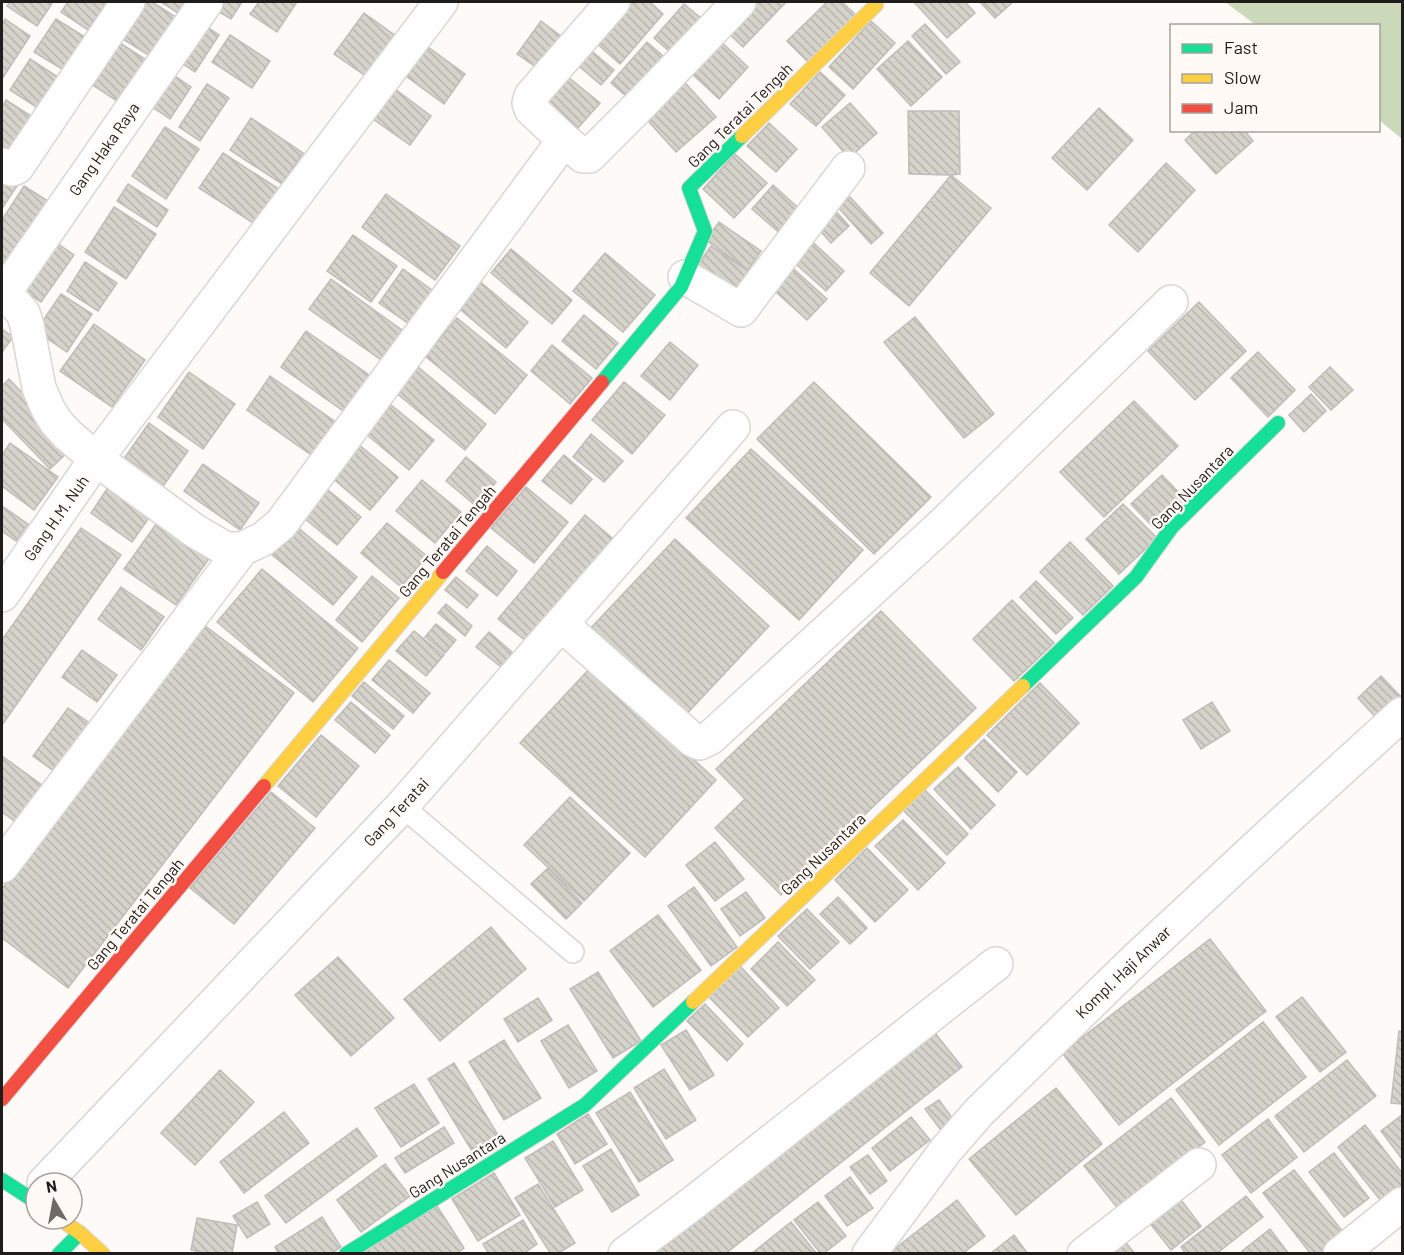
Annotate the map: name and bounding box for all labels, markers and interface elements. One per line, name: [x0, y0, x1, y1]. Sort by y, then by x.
legend: [1170, 24, 1380, 132]
text: Fast: [1224, 36, 1258, 58]
street label: Gang Teratai Tengah: [683, 58, 796, 171]
text: Slow: [1224, 66, 1261, 88]
text: Jam: [1224, 96, 1258, 118]
street label: Gang Haka Raya: [64, 98, 143, 199]
street label: Gang Nusantara: [1147, 440, 1237, 533]
street label: Gang H.M. Nuh: [19, 471, 92, 564]
street label: Gang Teratai Tengah: [394, 481, 499, 601]
street label: Gang Teratai: [359, 773, 432, 850]
street label: Gang Nusantara: [776, 809, 869, 899]
street label: Gang Teratai Tengah: [82, 854, 187, 974]
street label: Kompl. Haji Anwar: [1071, 921, 1174, 1022]
street label: Gang Nusantara: [405, 1127, 508, 1202]
north arrow: [24, 1171, 84, 1231]
text: N: [44, 1175, 58, 1196]

